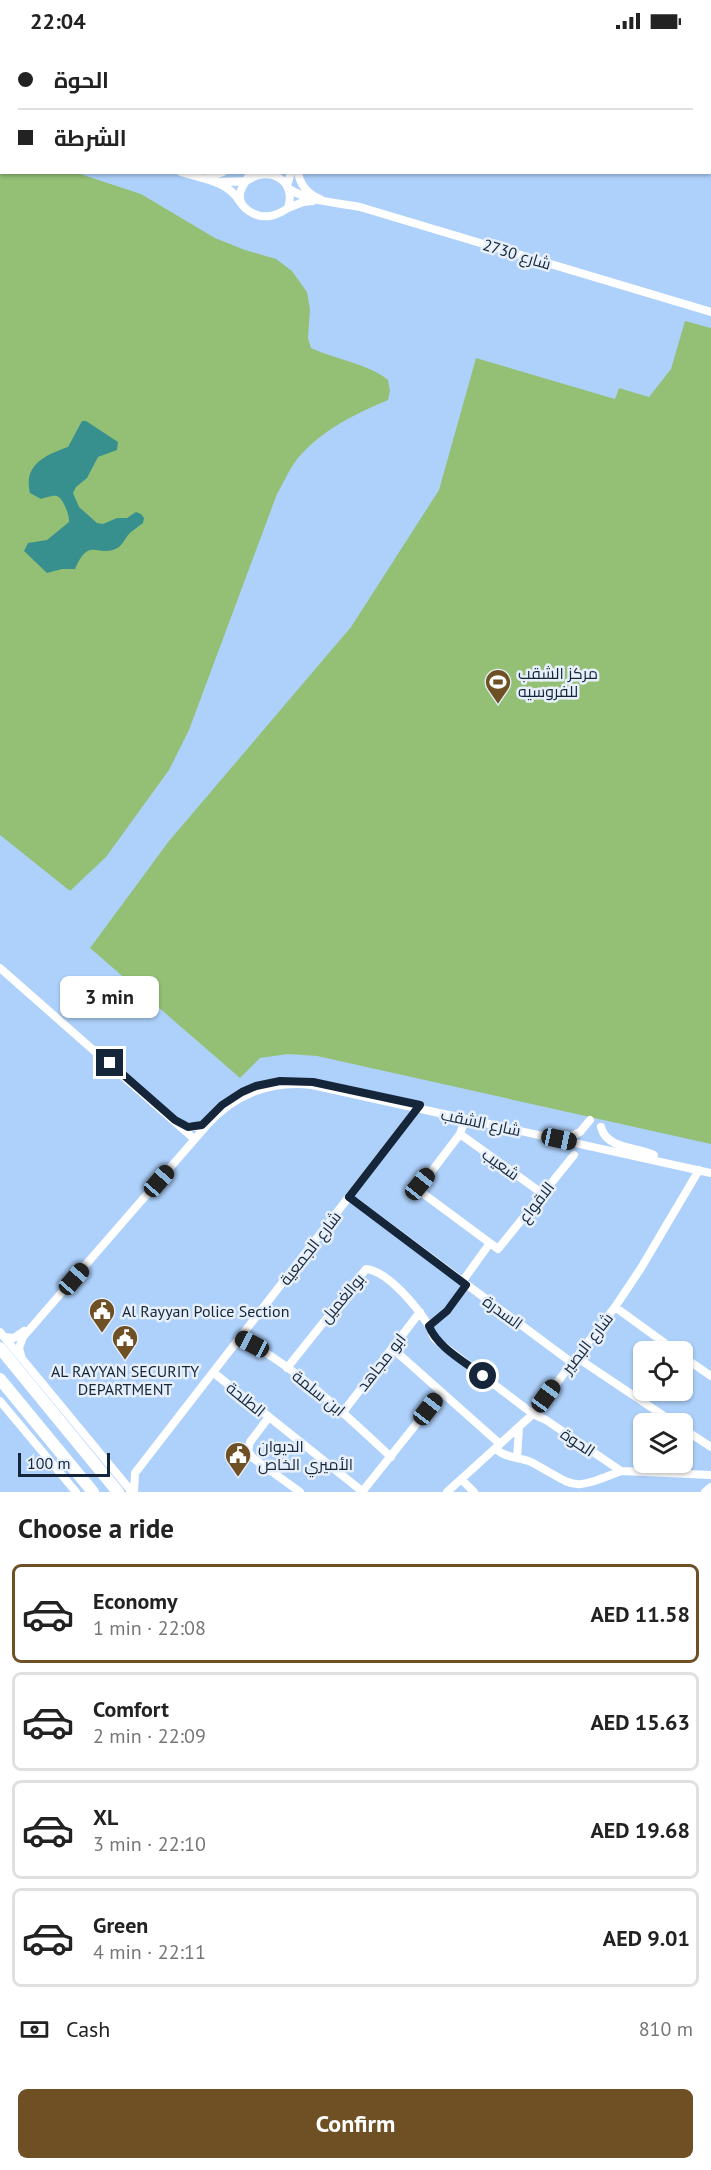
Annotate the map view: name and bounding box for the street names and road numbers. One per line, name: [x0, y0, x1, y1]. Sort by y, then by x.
street label: شارع 2730: [480, 234, 553, 276]
street label: شارع الشقب: [439, 1104, 523, 1142]
street label: شعيب: [478, 1144, 524, 1184]
street label: الاقواع: [514, 1177, 560, 1228]
street label: شارع الجمعية: [275, 1207, 347, 1290]
street label: بوالغميل: [315, 1269, 369, 1328]
street label: السدرة: [479, 1291, 527, 1333]
street label: شارع البصير: [556, 1309, 619, 1379]
street label: ابو مجاهد: [352, 1329, 410, 1395]
street label: ابن سلمة: [288, 1366, 349, 1421]
street label: الطلحة: [222, 1377, 270, 1421]
street label: الحوة: [557, 1423, 599, 1461]

